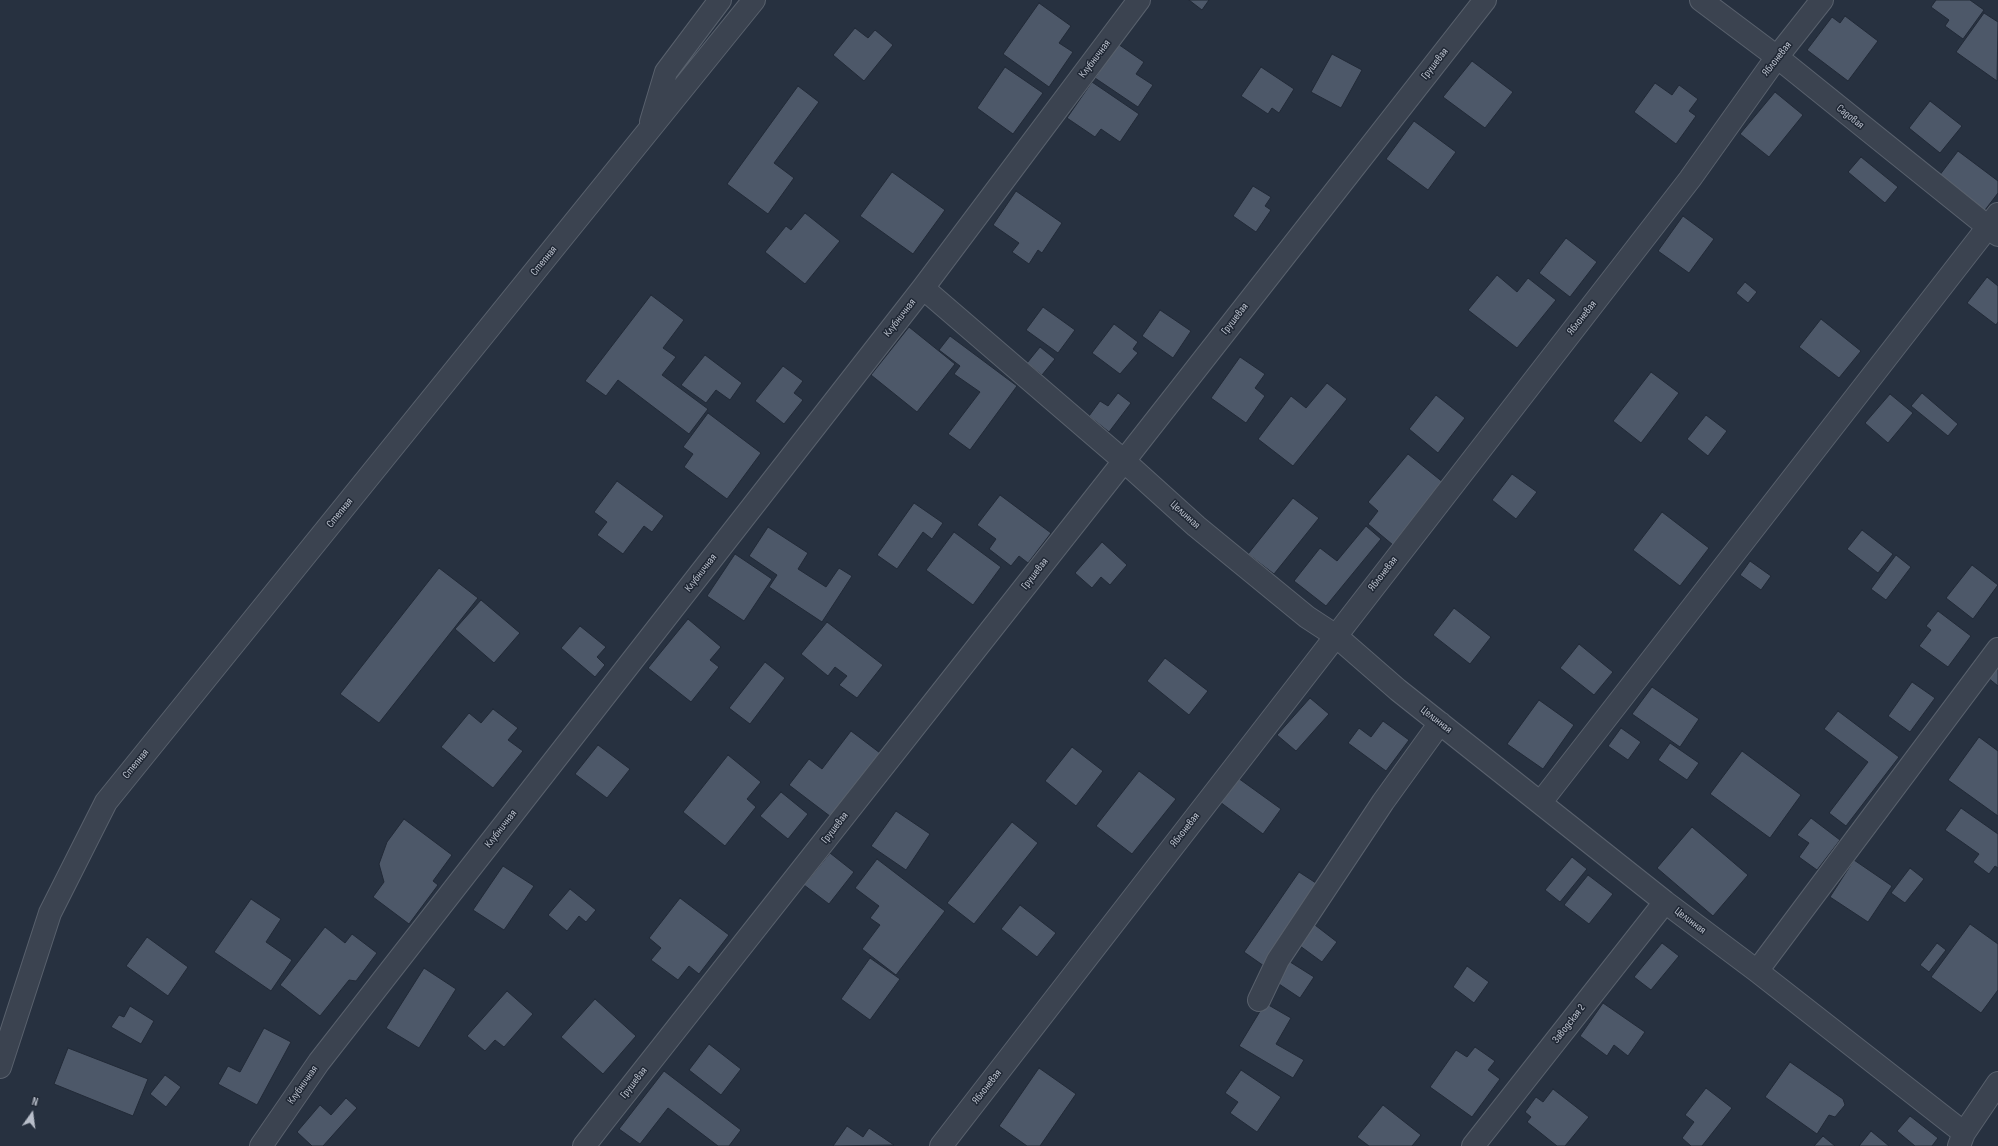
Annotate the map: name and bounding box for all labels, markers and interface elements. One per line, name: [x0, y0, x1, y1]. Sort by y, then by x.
street label: Клубничная: [1076, 37, 1114, 81]
street label: Яблоневая: [1759, 39, 1795, 79]
street label: Грушевая: [1419, 46, 1451, 82]
street label: Садовая: [1834, 102, 1866, 132]
street label: Степная: [528, 243, 560, 279]
street label: Клубничная: [881, 296, 919, 340]
street label: Яблоневая: [1564, 298, 1600, 338]
street label: Грушевая: [1219, 301, 1251, 337]
street label: Степная: [324, 495, 356, 531]
street label: Целинная: [1167, 498, 1203, 532]
street label: Клубничная: [682, 551, 720, 595]
street label: Яблоневая: [1365, 554, 1401, 594]
street label: Грушевая: [1019, 556, 1051, 592]
street label: Целинная: [1418, 704, 1454, 736]
street label: Степная: [120, 746, 152, 782]
street label: Клубничная: [482, 807, 520, 851]
street label: Грушевая: [819, 810, 851, 846]
street label: Яблоневая: [1167, 810, 1203, 850]
street label: Целинная: [1672, 905, 1708, 937]
street label: Заводская 2: [1550, 1002, 1588, 1046]
street label: Клубничная: [285, 1063, 321, 1107]
street label: Грушевая: [618, 1065, 650, 1101]
street label: Яблоневая: [969, 1067, 1005, 1107]
north arrow: [12, 1094, 52, 1134]
text: N: [31, 1095, 39, 1109]

